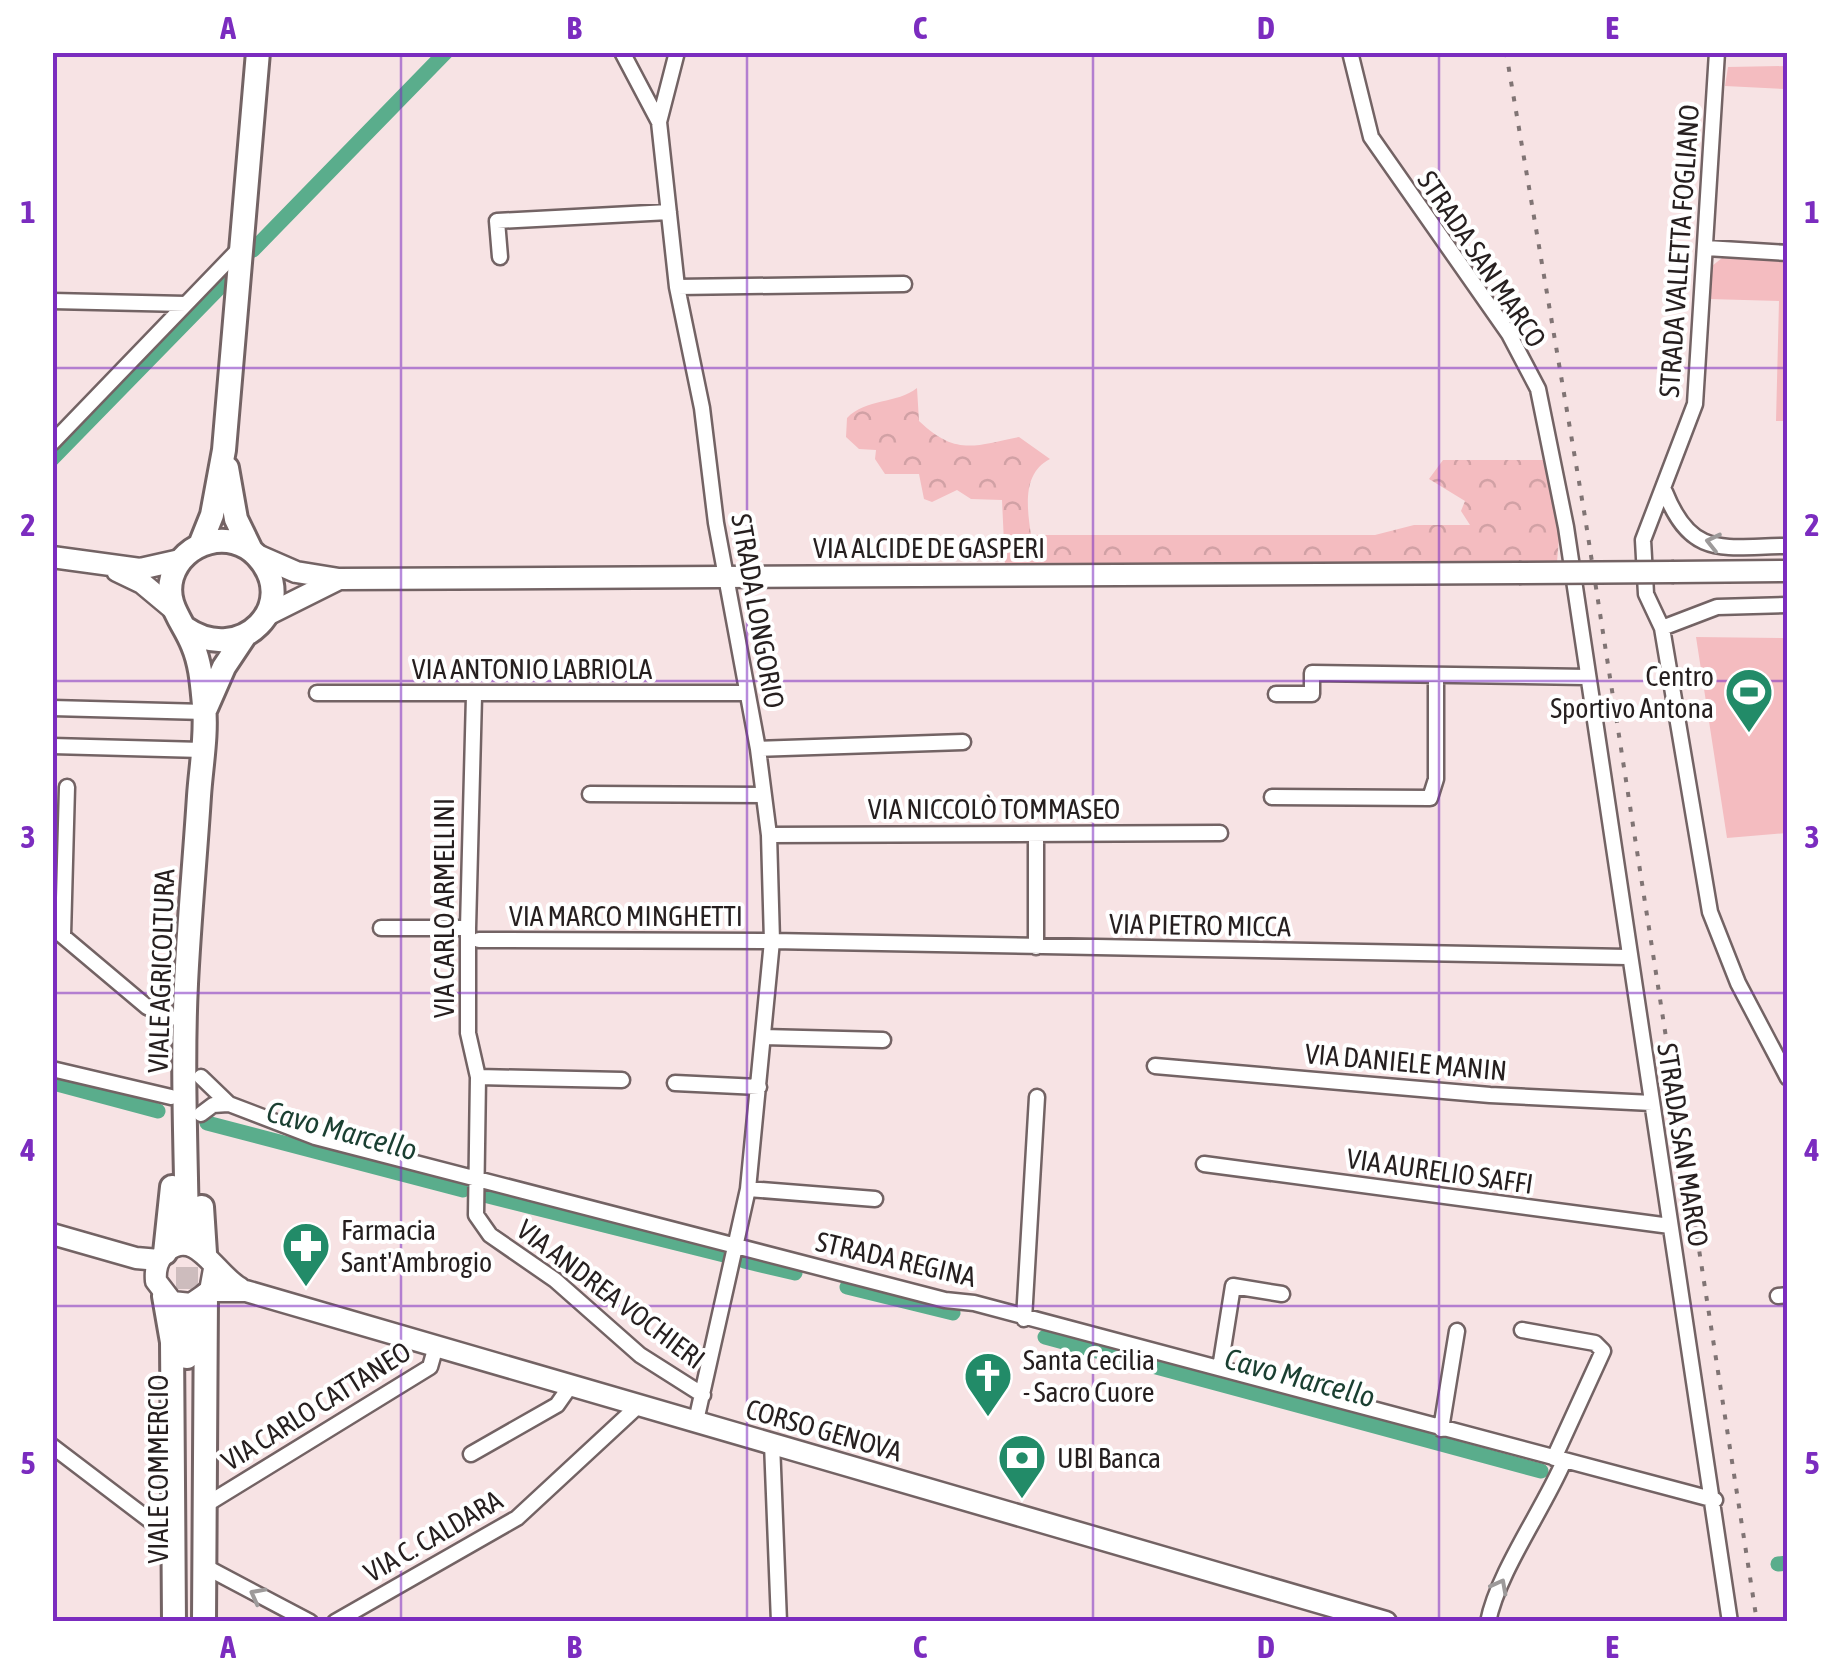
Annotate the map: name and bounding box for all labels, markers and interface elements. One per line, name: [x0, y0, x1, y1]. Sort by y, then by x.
text: A: [219, 9, 236, 46]
text: B: [566, 9, 582, 46]
text: C: [913, 9, 928, 46]
text: D: [1257, 9, 1275, 46]
text: E: [1605, 9, 1619, 46]
street label: STRADA VALLETTA FOGLIANO: [1653, 103, 1705, 399]
street label: STRADA SAN MARCO: [1411, 165, 1553, 353]
text: 1: [20, 193, 36, 230]
text: 1: [1804, 193, 1820, 230]
text: 2: [20, 506, 36, 543]
text: 2: [1804, 506, 1820, 543]
street label: STRADA LONGORIO: [725, 511, 791, 711]
street label: VIA ALCIDE DE GASPERI: [813, 532, 1045, 564]
one-way arrow: [1705, 533, 1722, 554]
street label: VIA ANTONIO LABRIOLA: [412, 653, 653, 685]
place label: Centro Sportivo Antona: [1550, 660, 1714, 724]
sports icon: Centro Sportivo Antona: [1723, 666, 1775, 734]
street label: VIA NICCOLÒ TOMMASEO: [868, 793, 1120, 825]
street label: VIA CARLO ARMELLINI: [428, 798, 460, 1018]
text: 3: [20, 818, 36, 855]
text: 3: [1804, 818, 1820, 855]
street label: VIALE AGRICOLTURA: [141, 868, 181, 1074]
street label: VIA MARCO MINGHETTI: [509, 900, 743, 932]
street label: VIA PIETRO MICCA: [1109, 907, 1291, 943]
street label: VIA DANIELE MANIN: [1304, 1037, 1508, 1087]
street label: STRADA SAN MARCO: [1651, 1041, 1715, 1249]
water label: Cavo Marcello: [263, 1094, 421, 1166]
text: 4: [19, 1131, 36, 1168]
text: 4: [1803, 1131, 1820, 1168]
street label: VIA AURELIO SAFFI: [1345, 1142, 1535, 1200]
street label: VIA ANDREA VOCHIERI: [511, 1213, 711, 1375]
place label: Farmacia Sant'Ambrogio: [341, 1214, 492, 1278]
pharmacy icon: Farmacia Sant'Ambrogio: [280, 1220, 332, 1288]
street label: STRADA REGINA: [813, 1225, 979, 1293]
street label: VIA CARLO CATTANEO: [216, 1335, 416, 1477]
water label: Cavo Marcello: [1221, 1341, 1379, 1413]
place label: Santa Cecilia - Sacro Cuore: [1023, 1344, 1155, 1408]
church icon: Santa Cecilia - Sacro Cuore: [962, 1350, 1014, 1418]
street label: VIALE COMMERCIO: [142, 1375, 174, 1563]
street label: CORSO GENOVA: [742, 1392, 906, 1468]
bank icon: UBI Banca: [996, 1432, 1048, 1500]
place label: UBI Banca: [1057, 1442, 1161, 1474]
text: 5: [20, 1444, 36, 1481]
text: 5: [1804, 1444, 1820, 1481]
street label: VIA C. CALDARA: [358, 1483, 508, 1588]
one-way arrow: [1488, 1579, 1508, 1597]
one-way arrow: [249, 1588, 267, 1607]
text: A: [219, 1628, 236, 1665]
text: B: [566, 1628, 582, 1665]
text: C: [913, 1628, 928, 1665]
text: D: [1257, 1628, 1275, 1665]
text: E: [1605, 1628, 1619, 1665]

